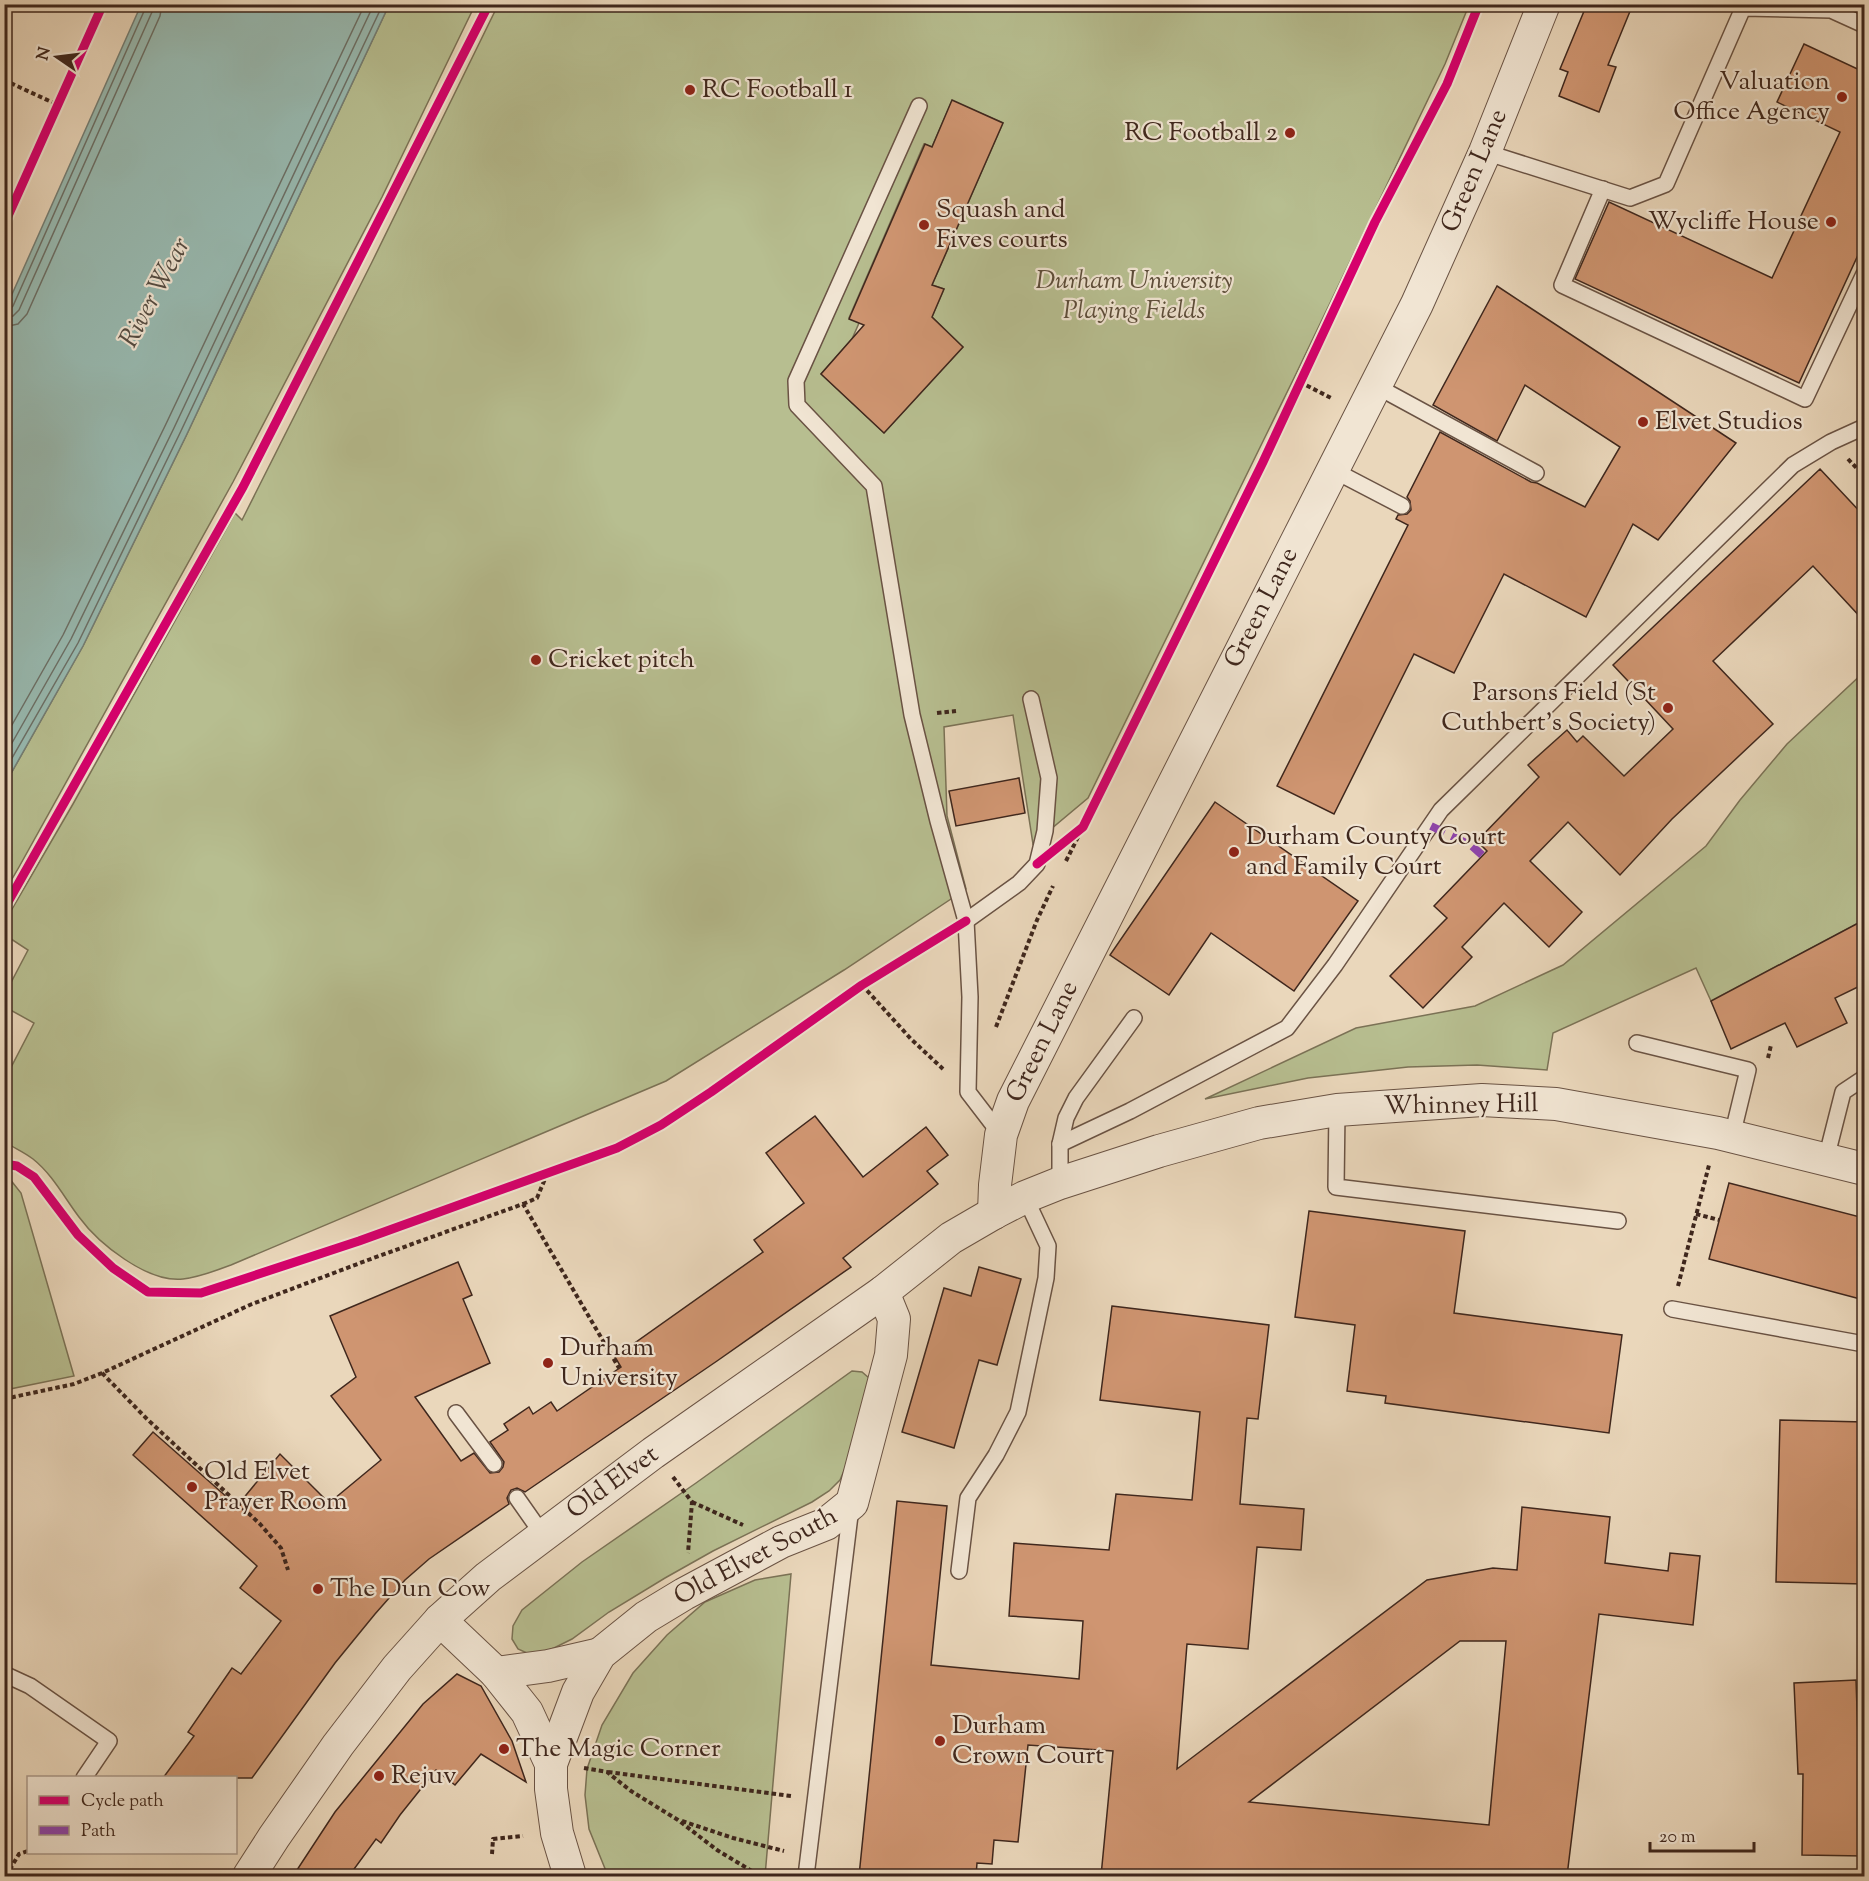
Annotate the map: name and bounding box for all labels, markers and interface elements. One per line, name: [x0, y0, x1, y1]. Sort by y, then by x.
north arrow: [27, 27, 87, 87]
text: N: [32, 45, 58, 63]
place label: Valuation Office Agency: [1673, 64, 1830, 131]
place label: RC Football 1: [702, 72, 853, 109]
marker: RC Football 1: [683, 83, 697, 97]
marker: Valuation Office Agency: [1835, 90, 1849, 104]
street label: Green Lane: [1432, 103, 1518, 239]
place label: RC Football 2: [1124, 115, 1278, 152]
marker: RC Football 2: [1283, 126, 1297, 140]
place label: Squash and Fives courts: [936, 192, 1068, 259]
place label: Wycliffe House: [1648, 204, 1819, 241]
marker: Wycliffe House: [1824, 215, 1838, 229]
marker: Squash and Fives courts: [917, 218, 931, 232]
water label: River Wear: [111, 231, 202, 355]
park label: Durham University Playing Fields: [1035, 263, 1233, 330]
place label: Elvet Studios: [1655, 404, 1803, 441]
marker: Elvet Studios: [1636, 415, 1650, 429]
street label: Green Lane: [1216, 541, 1308, 675]
place label: Cricket pitch: [548, 642, 695, 679]
marker: Cricket pitch: [529, 653, 543, 667]
place label: Parsons Field (St Cuthbert's Society): [1441, 675, 1656, 742]
marker: Parsons Field (St Cuthbert's Society): [1661, 701, 1675, 715]
place label: Durham County Court and Family Court: [1246, 819, 1506, 886]
marker: Durham County Court and Family Court: [1227, 845, 1241, 859]
street label: Green Lane: [998, 975, 1088, 1109]
street label: Whinney Hill: [1383, 1086, 1539, 1126]
place label: Durham University: [560, 1330, 678, 1397]
marker: Durham University: [541, 1356, 555, 1370]
street label: Old Elvet: [559, 1437, 667, 1529]
place label: Old Elvet Prayer Room: [204, 1454, 347, 1521]
marker: Old Elvet Prayer Room: [185, 1480, 199, 1494]
street label: Old Elvet South: [668, 1498, 844, 1616]
place label: The Dun Cow: [330, 1571, 491, 1608]
marker: The Dun Cow: [311, 1582, 325, 1596]
place label: Durham Crown Court: [952, 1708, 1104, 1775]
place label: The Magic Corner: [516, 1731, 721, 1768]
marker: Durham Crown Court: [933, 1734, 947, 1748]
marker: The Magic Corner: [497, 1742, 511, 1756]
place label: Rejuv: [391, 1758, 457, 1795]
marker: Rejuv: [372, 1769, 386, 1783]
legend: [27, 1776, 237, 1854]
text: Cycle path: [81, 1789, 164, 1815]
scale bar: [1650, 1815, 1754, 1853]
text: Path: [81, 1819, 116, 1845]
text: 20 m: [1659, 1825, 1696, 1851]

